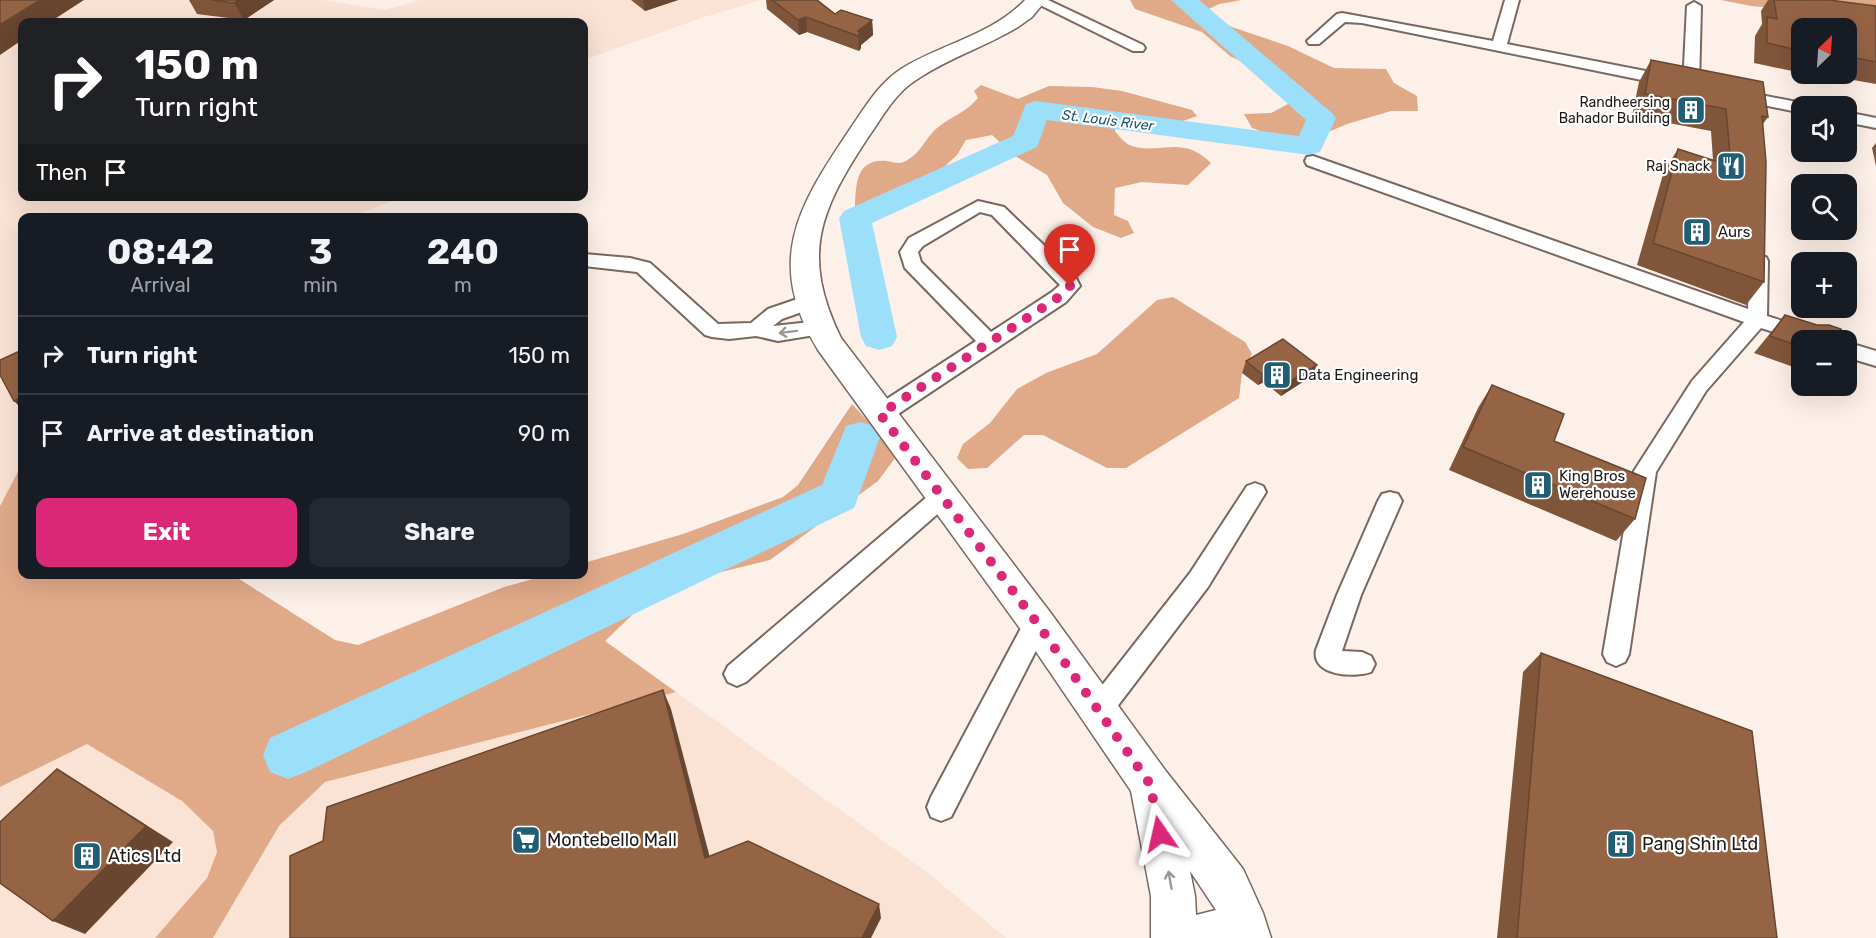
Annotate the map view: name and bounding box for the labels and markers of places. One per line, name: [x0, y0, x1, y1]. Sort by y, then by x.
place label: Randheersing Bahador Building: [1559, 94, 1670, 127]
building icon: Randheersing Bahador Building: [1675, 94, 1707, 126]
restaurant icon: Raj Snack: [1715, 150, 1747, 182]
place label: Raj Snack: [1646, 158, 1711, 175]
building icon: Aurs: [1681, 216, 1713, 248]
place label: Aurs: [1718, 223, 1751, 241]
pin: [1044, 224, 1095, 286]
building icon: Data Engineering: [1261, 359, 1293, 391]
place label: Data Engineering: [1298, 366, 1418, 384]
place label: King Bros Werehouse: [1559, 467, 1636, 502]
building icon: King Bros Werehouse: [1522, 469, 1554, 501]
supermarket icon: Montebello Mall: [510, 824, 542, 856]
building icon: Pang Shin Ltd: [1605, 828, 1637, 860]
place label: Montebello Mall: [547, 829, 677, 851]
place label: Pang Shin Ltd: [1642, 833, 1758, 855]
building icon: Atics Ltd: [71, 840, 103, 872]
place label: Atics Ltd: [108, 845, 182, 867]

